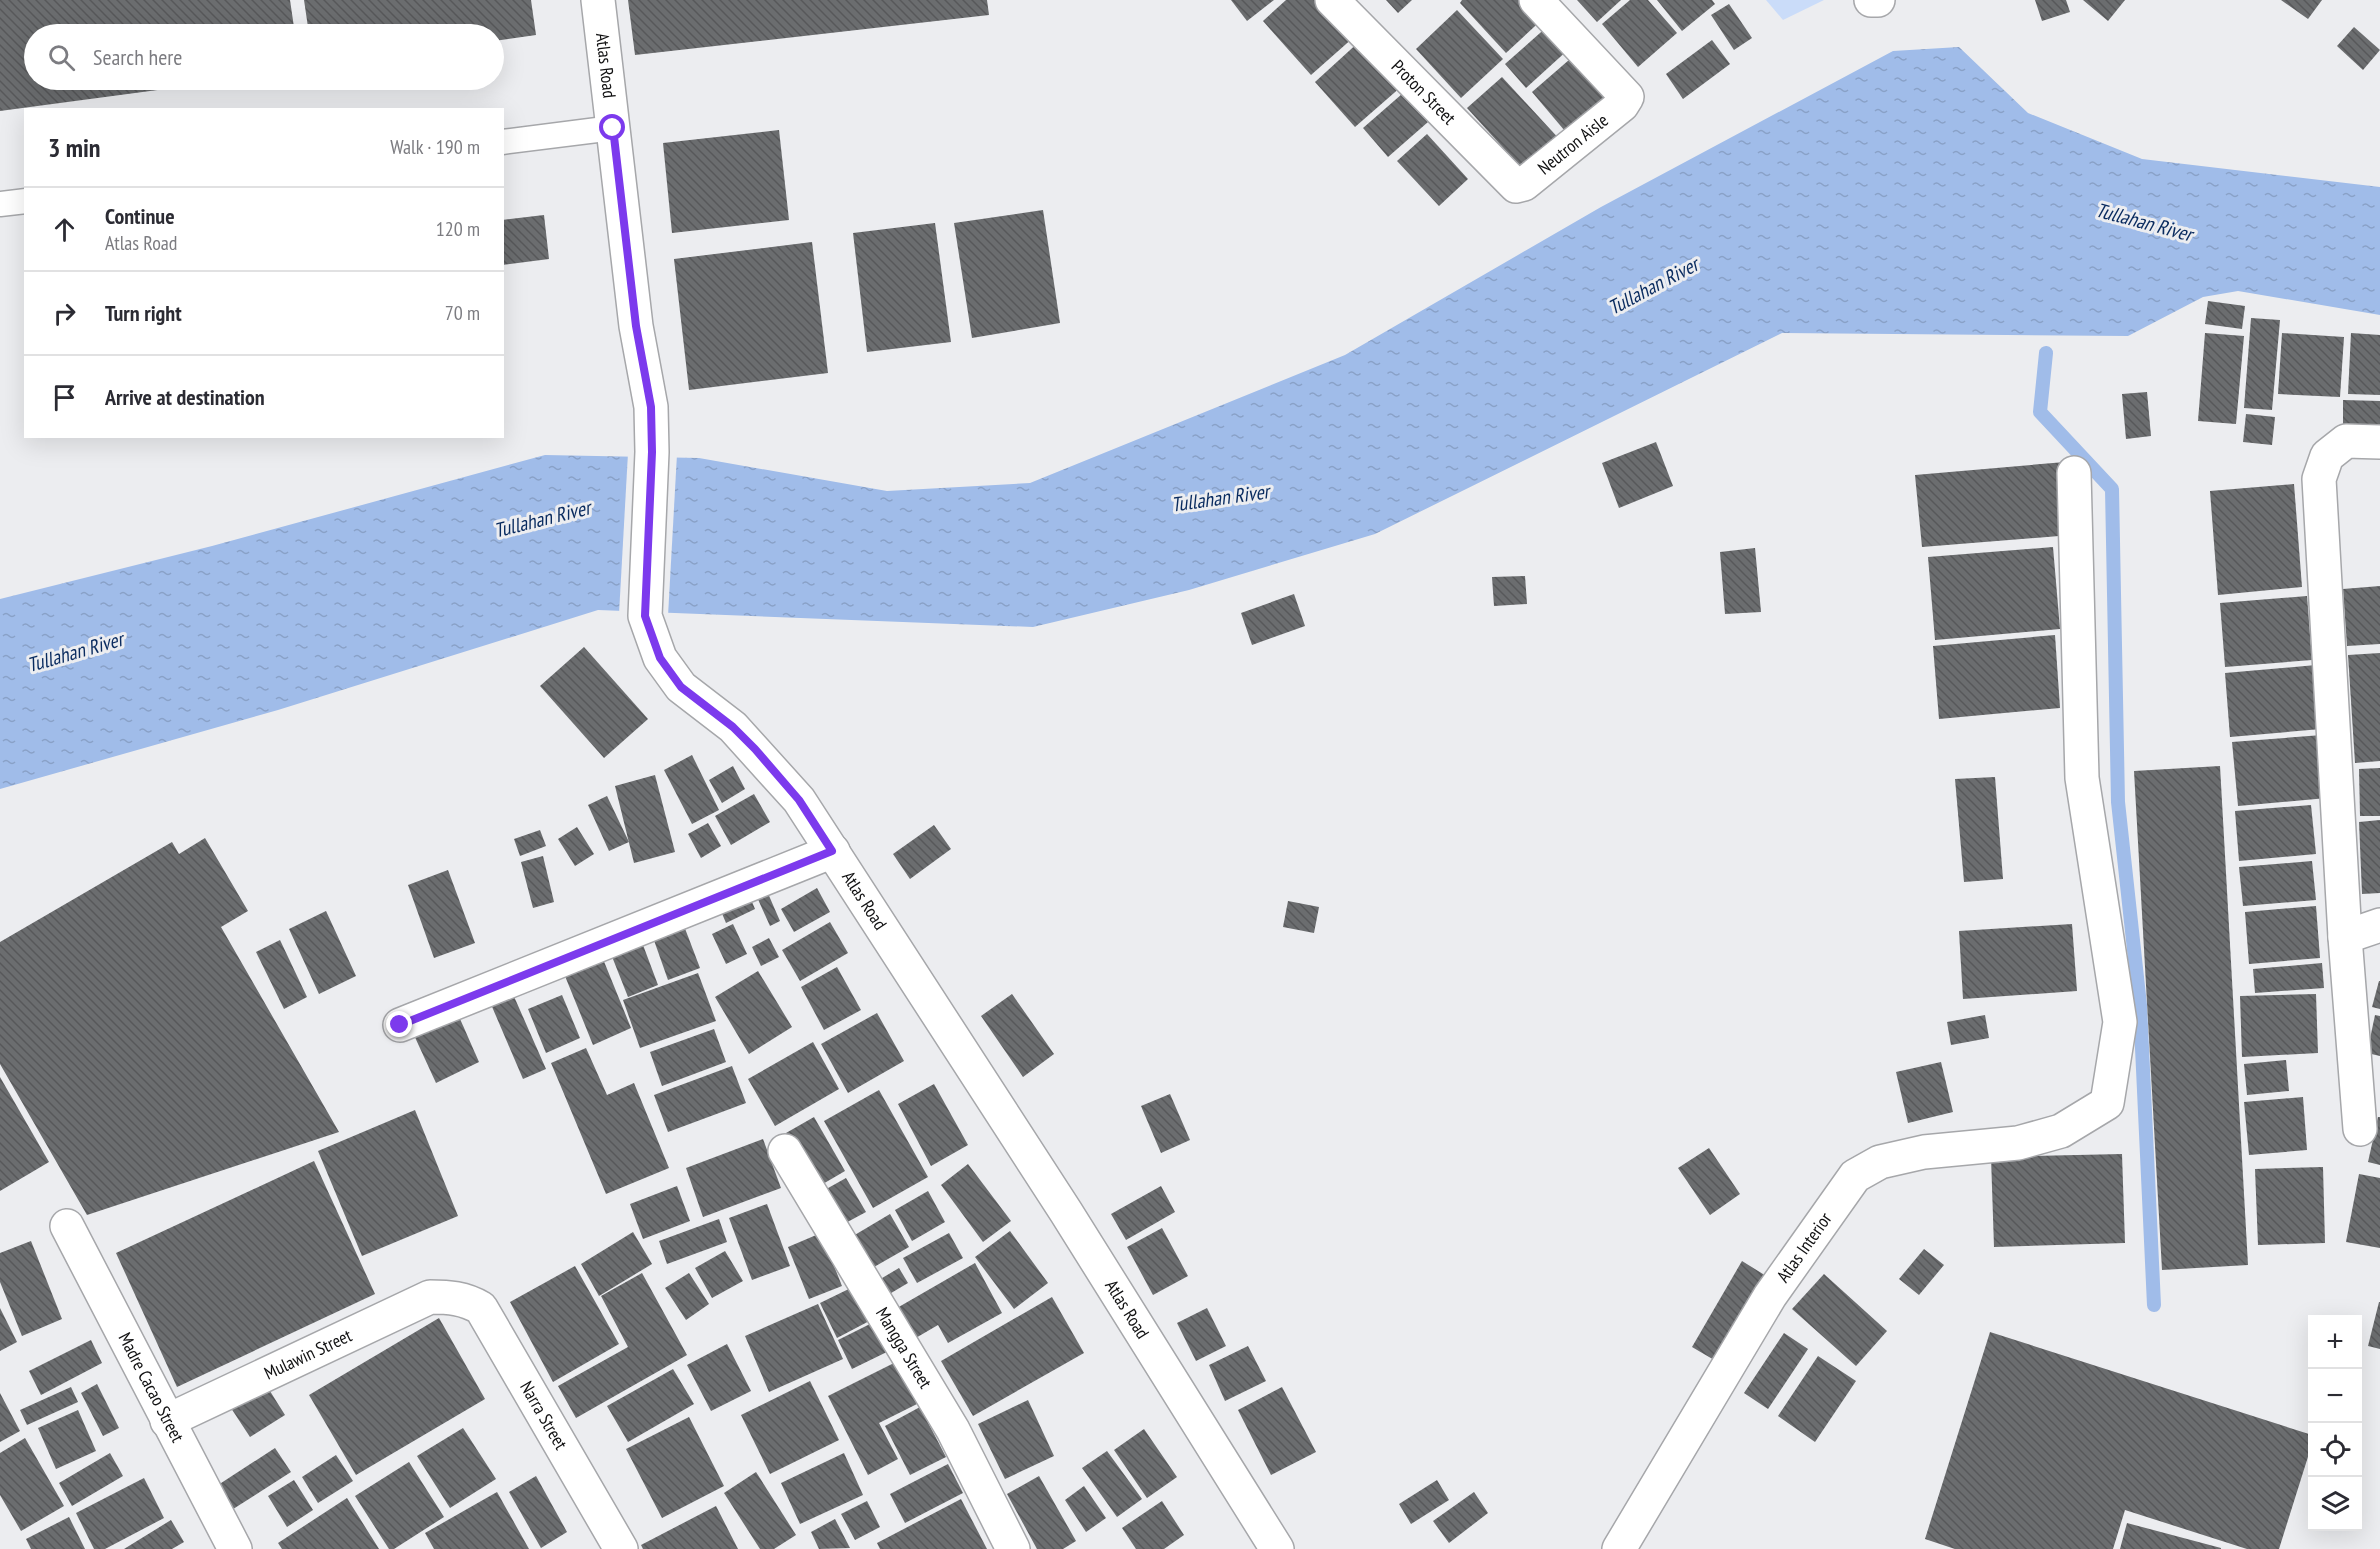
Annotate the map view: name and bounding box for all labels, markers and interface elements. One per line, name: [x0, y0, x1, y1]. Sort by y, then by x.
search box: [24, 24, 504, 90]
street label: Atlas Road: [591, 32, 621, 99]
icon: search: [45, 41, 78, 74]
text: Search here: [93, 43, 182, 71]
street label: Proton Street: [1387, 55, 1461, 129]
street label: Neutron Aisle: [1533, 109, 1613, 179]
route start: [599, 114, 625, 140]
text: 3 min: [48, 131, 101, 164]
text: Walk · 190 m: [390, 134, 480, 160]
water label: Tullahan River: [2093, 197, 2197, 248]
text: Continue: [105, 202, 175, 230]
icon: ahead: [48, 213, 81, 246]
text: 120 m: [436, 216, 480, 242]
text: Atlas Road: [105, 230, 177, 256]
water label: Tullahan River: [1603, 250, 1705, 321]
icon: right: [48, 297, 81, 330]
text: Turn right: [105, 299, 182, 327]
text: 70 m: [445, 300, 480, 326]
icon: arrive: [48, 381, 81, 414]
text: Arrive at destination: [105, 383, 265, 411]
water label: Tullahan River: [1169, 478, 1273, 518]
water label: Tullahan River: [491, 494, 595, 544]
water label: Tullahan River: [24, 625, 128, 678]
street label: Atlas Road: [837, 867, 892, 934]
route end: [386, 1011, 412, 1037]
street label: Atlas Interior: [1771, 1208, 1837, 1287]
street label: Atlas Road: [1100, 1275, 1154, 1343]
street label: Mangga Street: [871, 1303, 937, 1393]
map controls: [2308, 1315, 2362, 1531]
button: +: [2308, 1315, 2362, 1369]
street label: Mulawin Street: [260, 1324, 355, 1385]
street label: Madre Cacao Street: [113, 1329, 189, 1446]
button: −: [2308, 1369, 2362, 1423]
street label: Narra Street: [515, 1377, 573, 1454]
button: locate: [2308, 1423, 2362, 1477]
button: layers: [2308, 1477, 2362, 1531]

